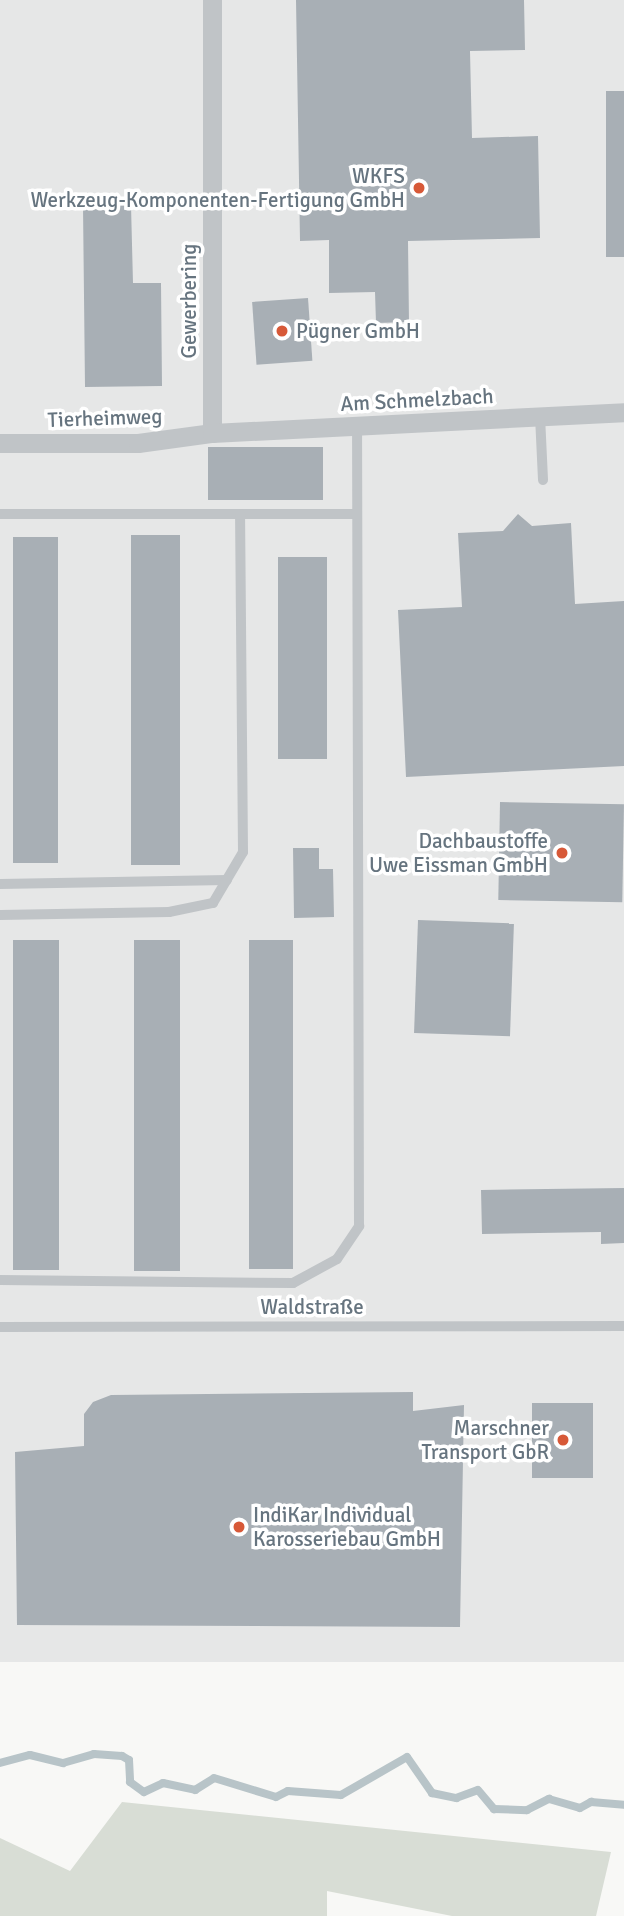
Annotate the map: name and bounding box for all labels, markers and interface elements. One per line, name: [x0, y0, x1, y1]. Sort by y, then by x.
place label: WKFS Werkzeug-Komponenten-Fertigung GmbH: [30, 163, 405, 213]
marker: WKFS Werkzeug-Komponenten-Fertigung GmbH: [411, 180, 427, 196]
street label: Gewerbering: [176, 244, 202, 358]
place label: Pügner GmbH: [296, 318, 420, 344]
marker: Pügner GmbH: [274, 323, 290, 339]
street label: Am Schmelzbach: [340, 383, 494, 417]
street label: Tierheimweg: [47, 403, 163, 433]
place label: Dachbaustoffe Uwe Eissman GmbH: [369, 828, 548, 878]
marker: Dachbaustoffe Uwe Eissman GmbH: [554, 845, 570, 861]
street label: Waldstraße: [260, 1294, 364, 1320]
place label: Marschner Transport GbR: [421, 1415, 549, 1465]
marker: Marschner Transport GbR: [555, 1432, 571, 1448]
place label: IndiKar Individual Karosseriebau GmbH: [253, 1502, 441, 1552]
marker: IndiKar Individual Karosseriebau GmbH: [231, 1519, 247, 1535]

